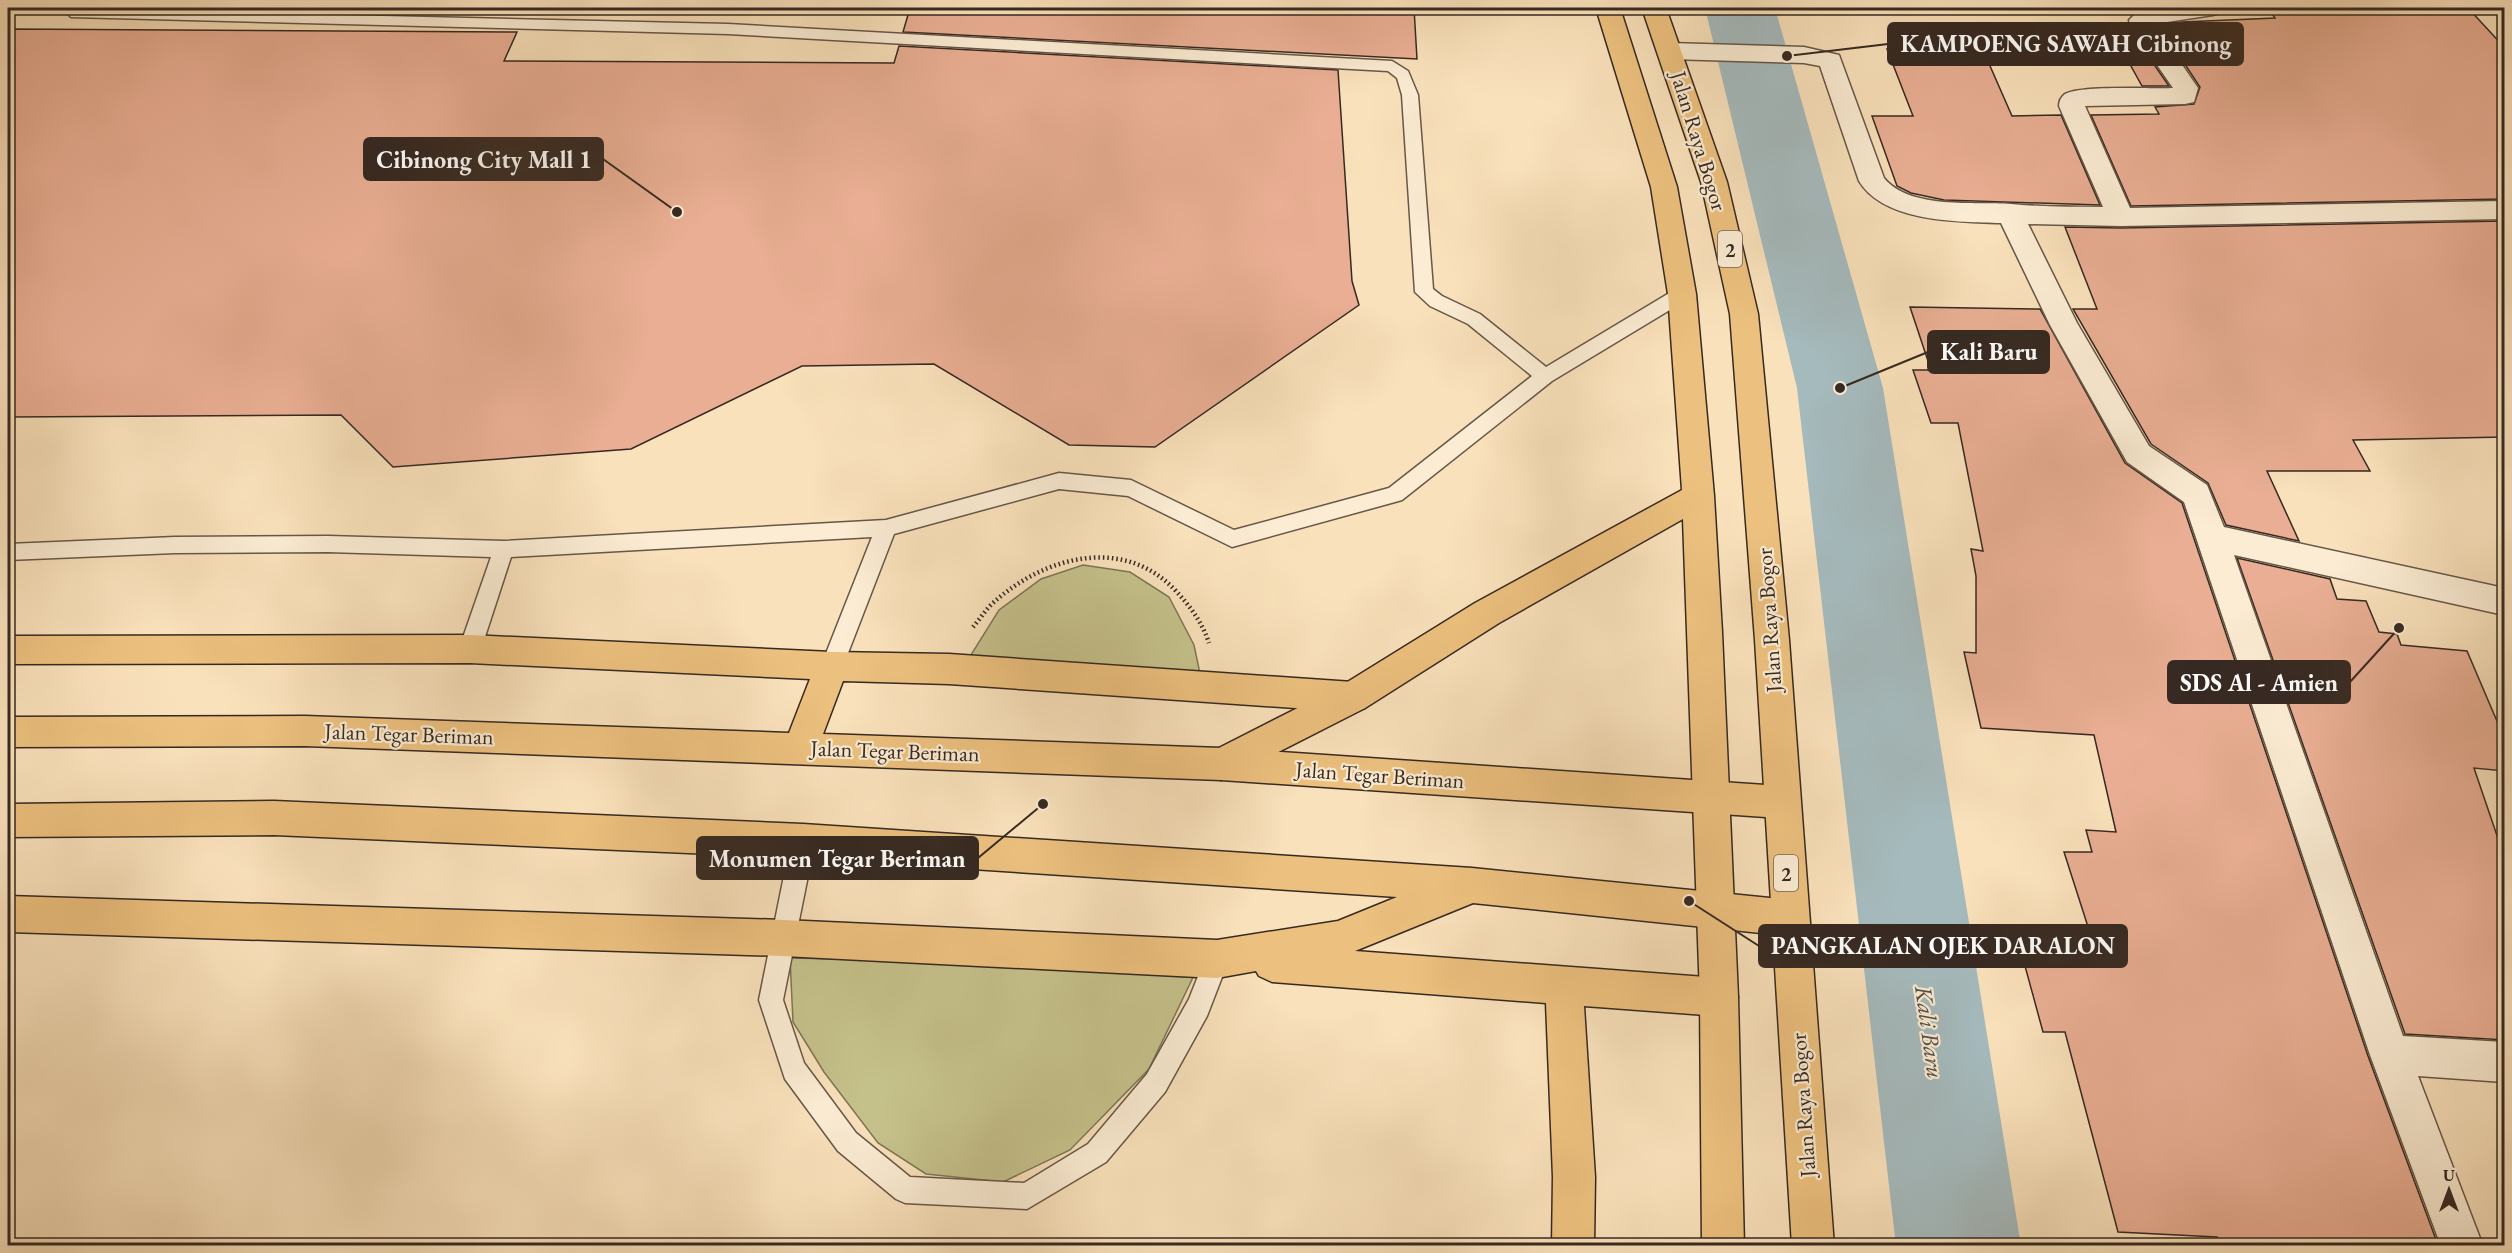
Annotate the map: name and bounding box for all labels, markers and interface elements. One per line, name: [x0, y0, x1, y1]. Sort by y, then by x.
callout: KAMPOENG SAWAH Cibinong: [1888, 23, 2243, 65]
text: KAMPOENG SAWAH Cibinong: [1900, 28, 2233, 60]
street label: Jalan Raya Bogor: [1663, 66, 1734, 215]
callout: Cibinong City Mall 1: [364, 138, 603, 180]
text: Cibinong City Mall 1: [376, 144, 592, 176]
road number: 2: [1718, 231, 1742, 267]
callout: Kali Baru: [1928, 331, 2049, 373]
text: Kali Baru: [1940, 336, 2038, 367]
street label: Jalan Raya Bogor: [1749, 546, 1789, 695]
callout: SDS Al - Amien: [2168, 661, 2350, 703]
text: SDS Al - Amien: [2180, 667, 2339, 698]
street label: Jalan Tegar Beriman: [322, 716, 494, 751]
street label: Jalan Tegar Beriman: [808, 733, 980, 768]
street label: Jalan Tegar Beriman: [1293, 754, 1466, 795]
callout: Monumen Tegar Beriman: [697, 837, 978, 879]
text: Monumen Tegar Beriman: [708, 843, 966, 875]
road number: 2: [1774, 855, 1798, 891]
callout: PANGKALAN OJEK DARALON: [1759, 925, 2127, 967]
text: PANGKALAN OJEK DARALON: [1771, 930, 2115, 961]
water label: Kali Baru: [1908, 983, 1952, 1080]
street label: Jalan Raya Bogor: [1783, 1031, 1823, 1180]
north arrow: [2419, 1160, 2479, 1220]
text: U: [2443, 1165, 2455, 1186]

